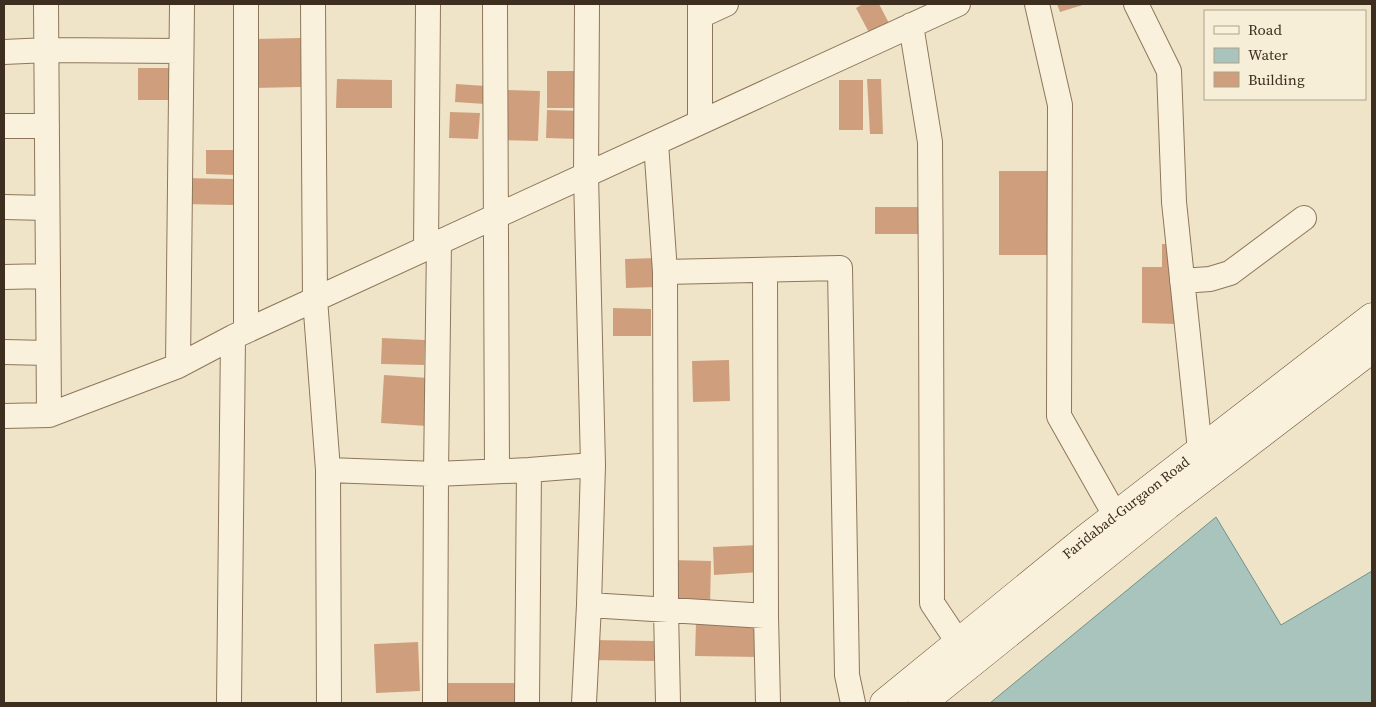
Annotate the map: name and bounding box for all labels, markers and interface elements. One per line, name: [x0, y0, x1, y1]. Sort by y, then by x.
legend: [1204, 10, 1366, 100]
text: Road: [1248, 19, 1282, 40]
text: Water: [1248, 44, 1289, 65]
text: Building: [1248, 69, 1305, 90]
street label: Faridabad-Gurgaon Road: [1058, 452, 1194, 564]

